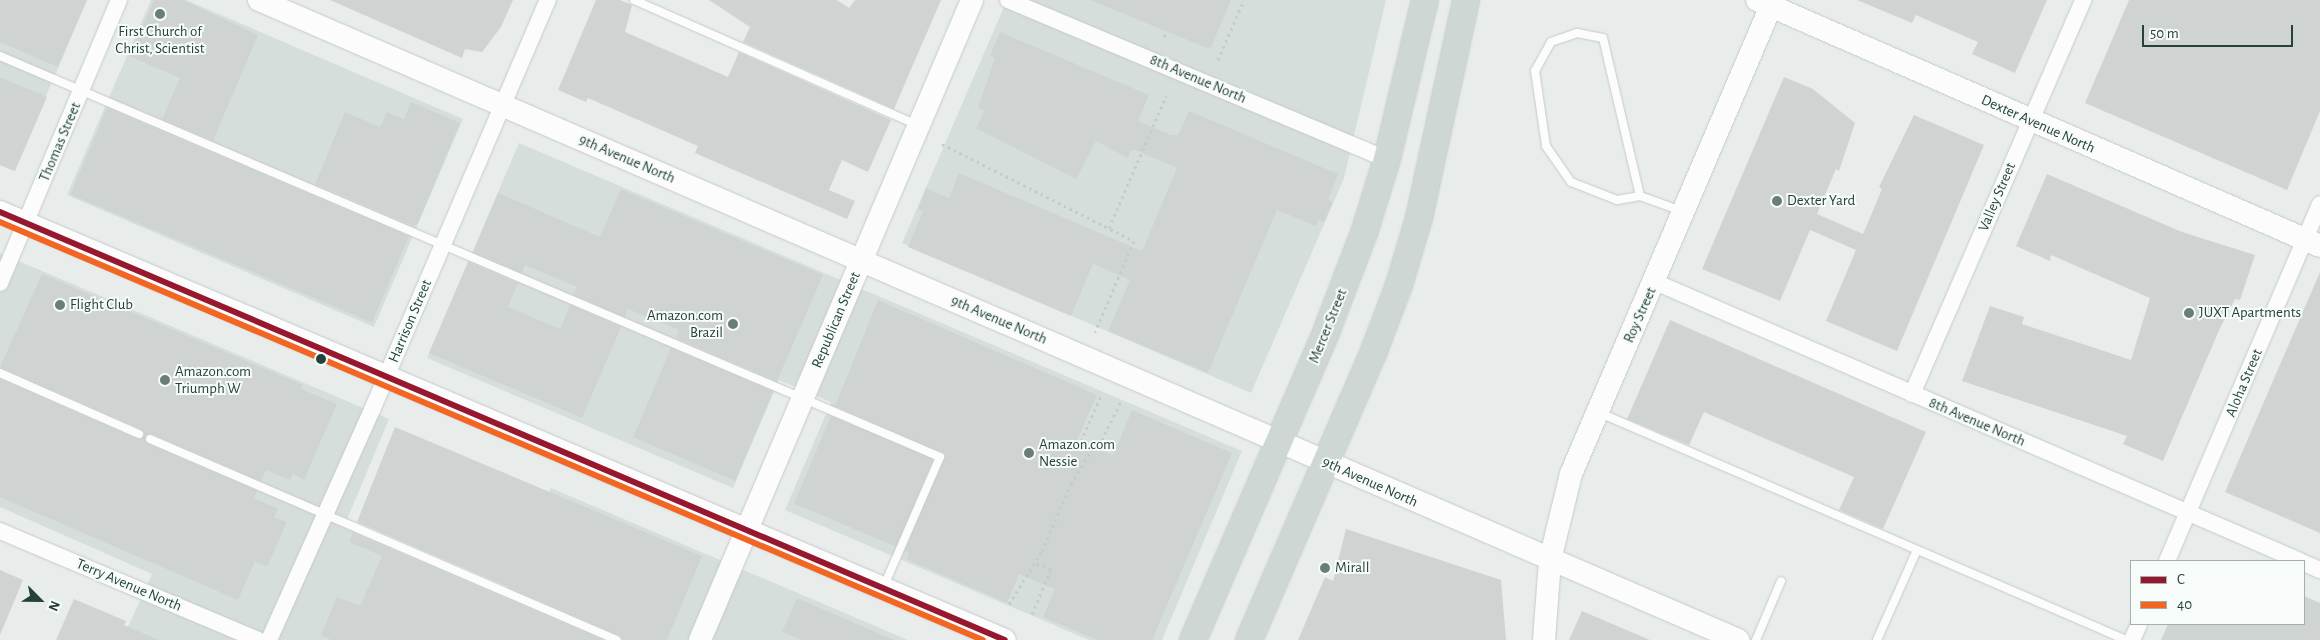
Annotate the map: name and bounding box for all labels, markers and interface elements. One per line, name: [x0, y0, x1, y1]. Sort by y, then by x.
marker: First Church of Christ, Scientist: [154, 8, 166, 20]
scale bar: [2145, 15, 2296, 47]
place label: First Church of Christ, Scientist: [115, 22, 205, 57]
text: 50 m: [2150, 26, 2179, 41]
street label: 8th Avenue North: [1147, 51, 1249, 107]
street label: Dexter Avenue North: [1978, 91, 2098, 157]
street label: Thomas Street: [35, 100, 85, 184]
street label: 9th Avenue North: [576, 131, 678, 187]
street label: Valley Street: [1974, 160, 2020, 234]
place label: Dexter Yard: [1787, 192, 1855, 210]
marker: Dexter Yard: [1771, 195, 1783, 207]
street label: Republican Street: [808, 269, 864, 371]
street label: Harrison Street: [384, 277, 436, 365]
street label: Roy Street: [1620, 284, 1660, 346]
street label: Mercer Street: [1305, 286, 1351, 366]
street label: 9th Avenue North: [948, 292, 1050, 348]
place label: Flight Club: [70, 296, 133, 314]
marker: Flight Club: [54, 299, 66, 311]
place label: JUXT Apartments: [2199, 304, 2301, 322]
place label: Amazon.com Brazil: [647, 306, 723, 341]
marker: JUXT Apartments: [2183, 307, 2195, 319]
marker: Amazon.com Brazil: [727, 318, 739, 330]
street label: Aloha Street: [2222, 346, 2266, 420]
unlabelled marker: [316, 354, 326, 364]
place label: Amazon.com Triumph W: [175, 362, 251, 397]
marker: Amazon.com Triumph W: [159, 374, 171, 386]
street label: 8th Avenue North: [1926, 394, 2028, 450]
place label: Amazon.com Nessie: [1039, 435, 1115, 470]
marker: Amazon.com Nessie: [1023, 447, 1035, 459]
street label: 9th Avenue North: [1319, 453, 1421, 511]
street label: Terry Avenue North: [74, 555, 184, 615]
place label: Mirall: [1335, 559, 1369, 577]
legend: [2130, 560, 2305, 625]
marker: Mirall: [1319, 562, 1331, 574]
text: C: [2177, 572, 2185, 587]
north arrow: [15, 575, 65, 625]
text: 40: [2177, 597, 2192, 612]
text: N: [45, 599, 62, 613]

